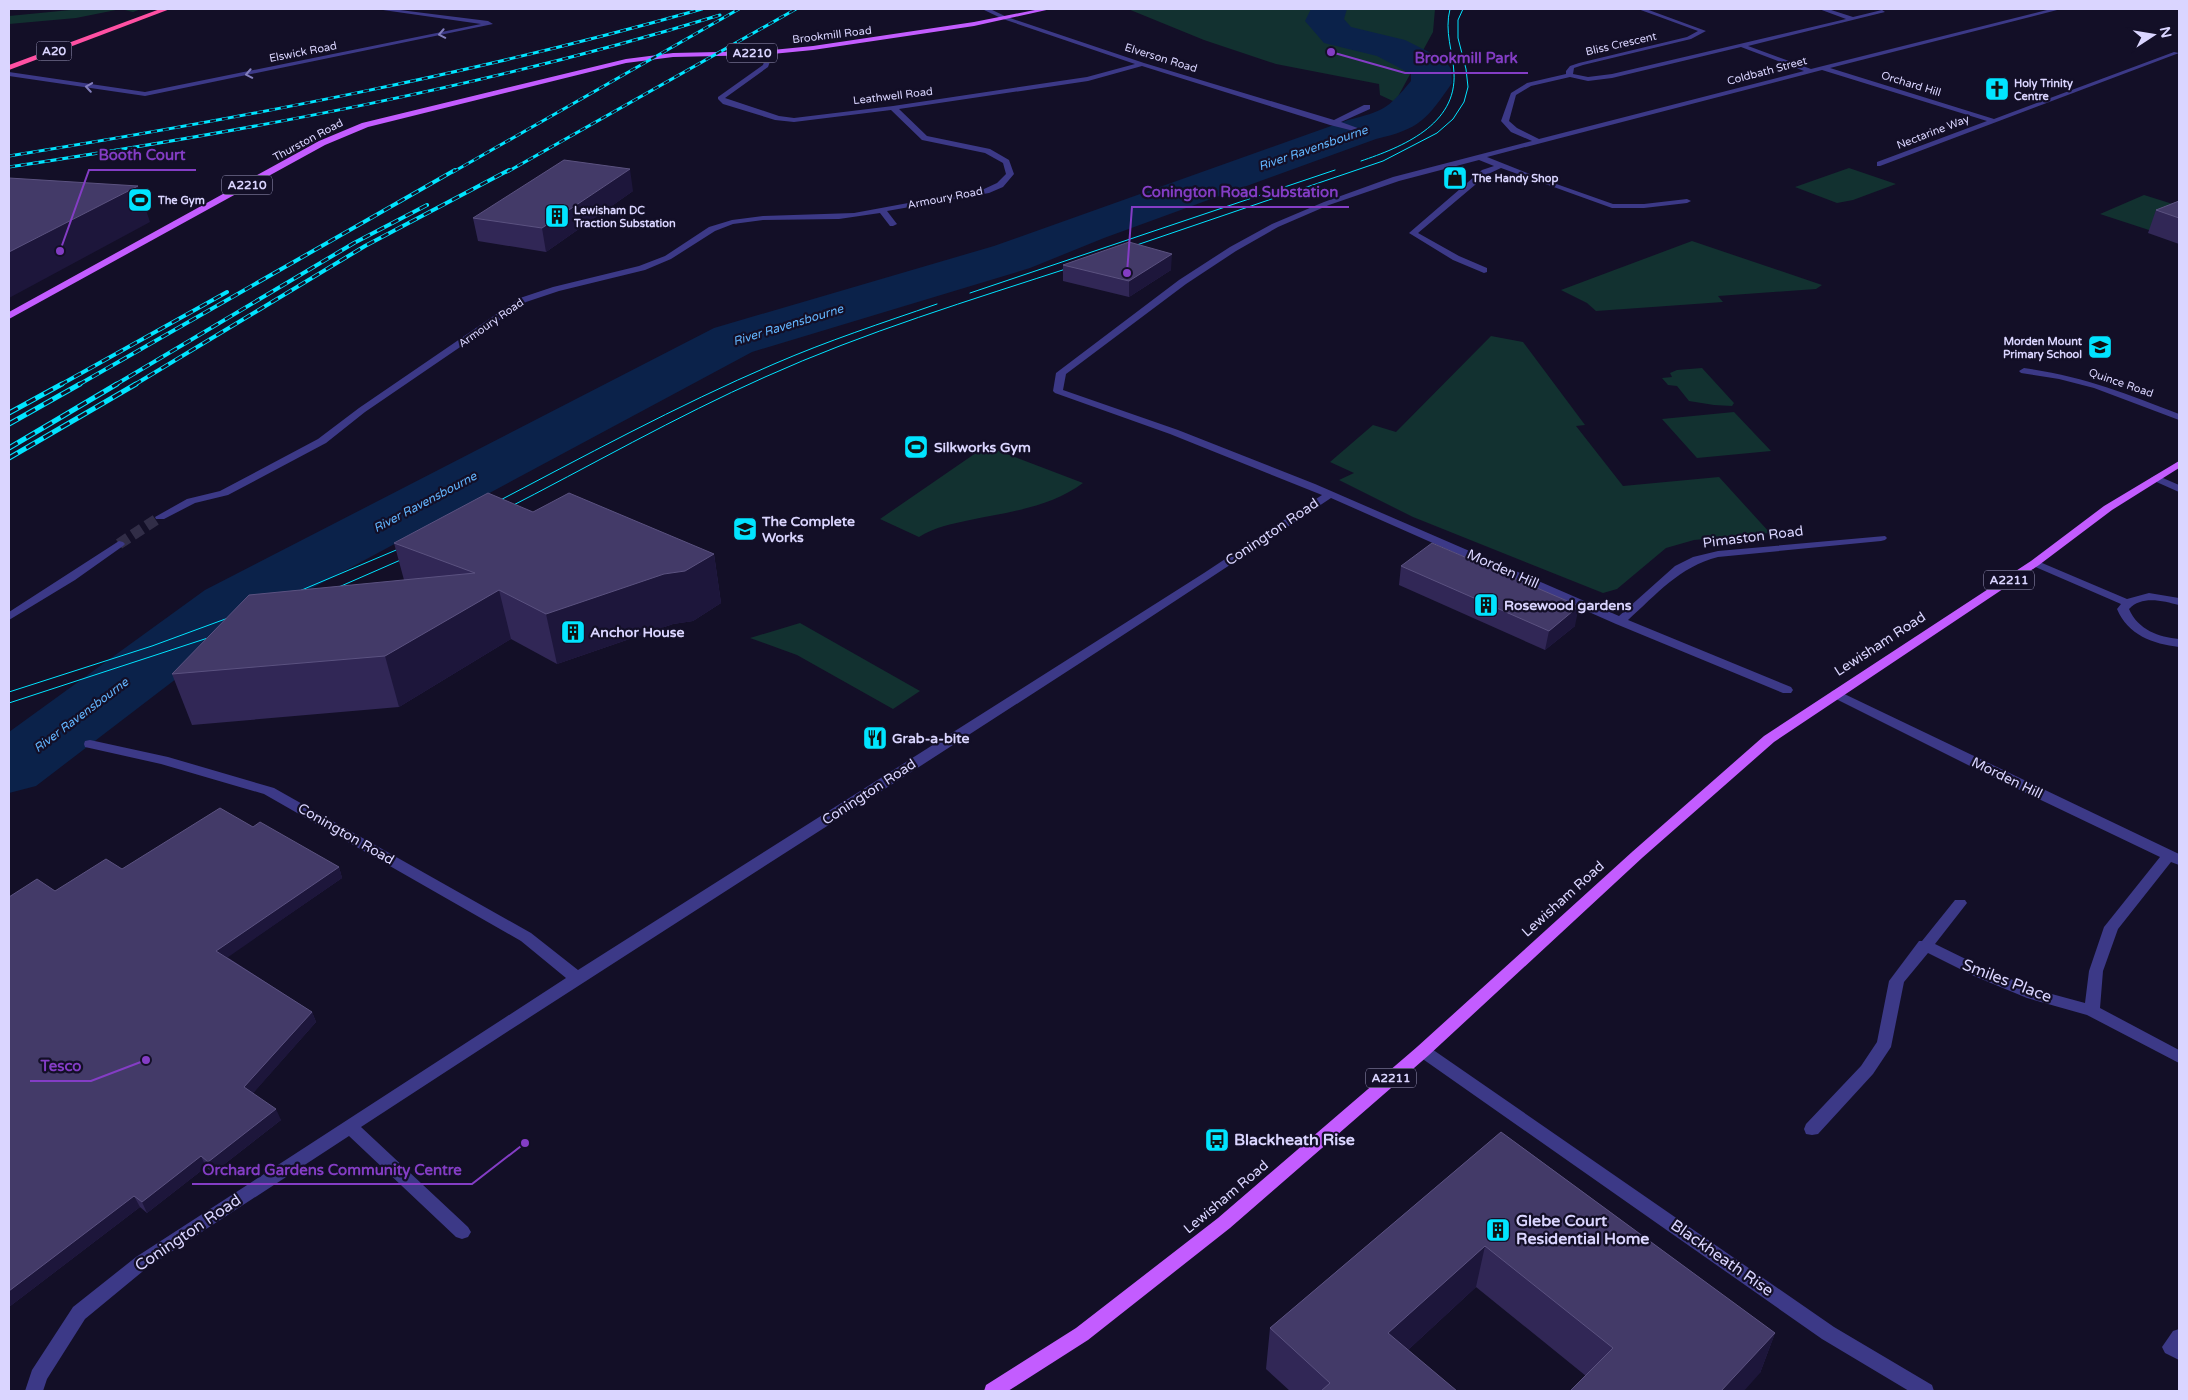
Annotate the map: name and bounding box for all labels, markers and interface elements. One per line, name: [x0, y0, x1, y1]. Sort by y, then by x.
north arrow: [2128, 10, 2178, 60]
street label: Brookmill Road: [792, 24, 872, 46]
text: N: [2156, 25, 2175, 40]
one-way arrow: [438, 29, 447, 39]
street label: Bliss Crescent: [1584, 30, 1658, 58]
street label: Elswick Road: [268, 39, 338, 65]
road number: A20: [36, 41, 72, 60]
street label: Elverson Road: [1123, 41, 1199, 75]
callout: Brookmill Park: [1405, 43, 1528, 73]
road number: A2210: [727, 44, 777, 62]
text: Brookmill Park: [1414, 49, 1518, 67]
street label: Coldbath Street: [1726, 54, 1808, 88]
one-way arrow: [244, 68, 253, 78]
street label: Orchard Hill: [1880, 69, 1942, 99]
church icon: Holy Trinity Centre: [1984, 76, 2010, 102]
place label: Holy Trinity Centre: [2014, 77, 2073, 103]
one-way arrow: [84, 82, 93, 92]
street label: Leathwell Road: [852, 85, 934, 107]
street label: Nectarine Way: [1895, 112, 1971, 152]
street label: Thurston Road: [271, 116, 345, 164]
water label: River Ravensbourne: [1257, 122, 1371, 173]
callout: Booth Court: [89, 140, 196, 170]
text: Booth Court: [98, 146, 186, 164]
shop icon: The Handy Shop: [1442, 165, 1468, 191]
place label: The Handy Shop: [1471, 172, 1558, 186]
road number: A2210: [222, 176, 272, 194]
callout: Conington Road Substation: [1132, 177, 1349, 207]
text: Conington Road Substation: [1142, 183, 1338, 202]
street label: Armoury Road: [906, 184, 984, 212]
sports icon: The Gym: [127, 187, 153, 213]
place label: The Gym: [157, 194, 205, 208]
building icon: Lewisham DC Traction Substation: [544, 203, 570, 229]
place label: Lewisham DC Traction Substation: [573, 204, 676, 230]
street label: Armoury Road: [456, 296, 526, 350]
water label: River Ravensbourne: [731, 301, 846, 348]
school or university icon: Morden Mount Primary School: [2087, 334, 2113, 360]
place label: Morden Mount Primary School: [2003, 335, 2083, 362]
street label: Quince Road: [2087, 366, 2155, 400]
sports icon: Silkworks Gym: [903, 434, 929, 460]
place label: Silkworks Gym: [934, 439, 1031, 456]
water label: River Ravensbourne: [371, 468, 480, 535]
street label: Conington Road: [1222, 495, 1322, 569]
place label: The Complete Works: [761, 513, 855, 546]
school or university icon: The Complete Works: [732, 516, 758, 542]
street label: Pimaston Road: [1702, 522, 1804, 552]
street label: Morden Hill: [1464, 546, 1542, 592]
road number: A2211: [1984, 570, 2034, 590]
building icon: Rosewood gardens: [1473, 592, 1499, 618]
place label: Rosewood gardens: [1504, 597, 1632, 614]
street label: Lewisham Road: [1831, 608, 1929, 680]
building icon: Anchor House: [560, 619, 586, 645]
place label: Anchor House: [590, 624, 685, 641]
water label: River Ravensbourne: [31, 674, 132, 755]
restaurant icon: Grab-a-bite: [862, 725, 888, 751]
place label: Grab-a-bite: [892, 730, 970, 747]
street label: Morden Hill: [1969, 754, 2045, 802]
street label: Conington Road: [819, 755, 919, 829]
street label: Conington Road: [295, 800, 397, 868]
street label: Lewisham Road: [1518, 857, 1608, 941]
street label: Smiles Place: [1959, 955, 2055, 1007]
callout: Tesco: [30, 1051, 91, 1081]
text: Tesco: [40, 1057, 81, 1075]
road number: A2211: [1366, 1068, 1416, 1088]
bus stop icon: Blackheath Rise: [1204, 1127, 1230, 1153]
place label: Blackheath Rise: [1234, 1130, 1355, 1150]
callout: Orchard Gardens Community Centre: [192, 1154, 472, 1184]
street label: Lewisham Road: [1180, 1157, 1272, 1237]
text: Orchard Gardens Community Centre: [202, 1161, 462, 1180]
street label: Conington Road: [131, 1190, 245, 1276]
place label: Glebe Court Residential Home: [1516, 1211, 1649, 1249]
street label: Blackheath Rise: [1667, 1215, 1777, 1301]
building icon: Glebe Court Residential Home: [1485, 1217, 1511, 1243]

